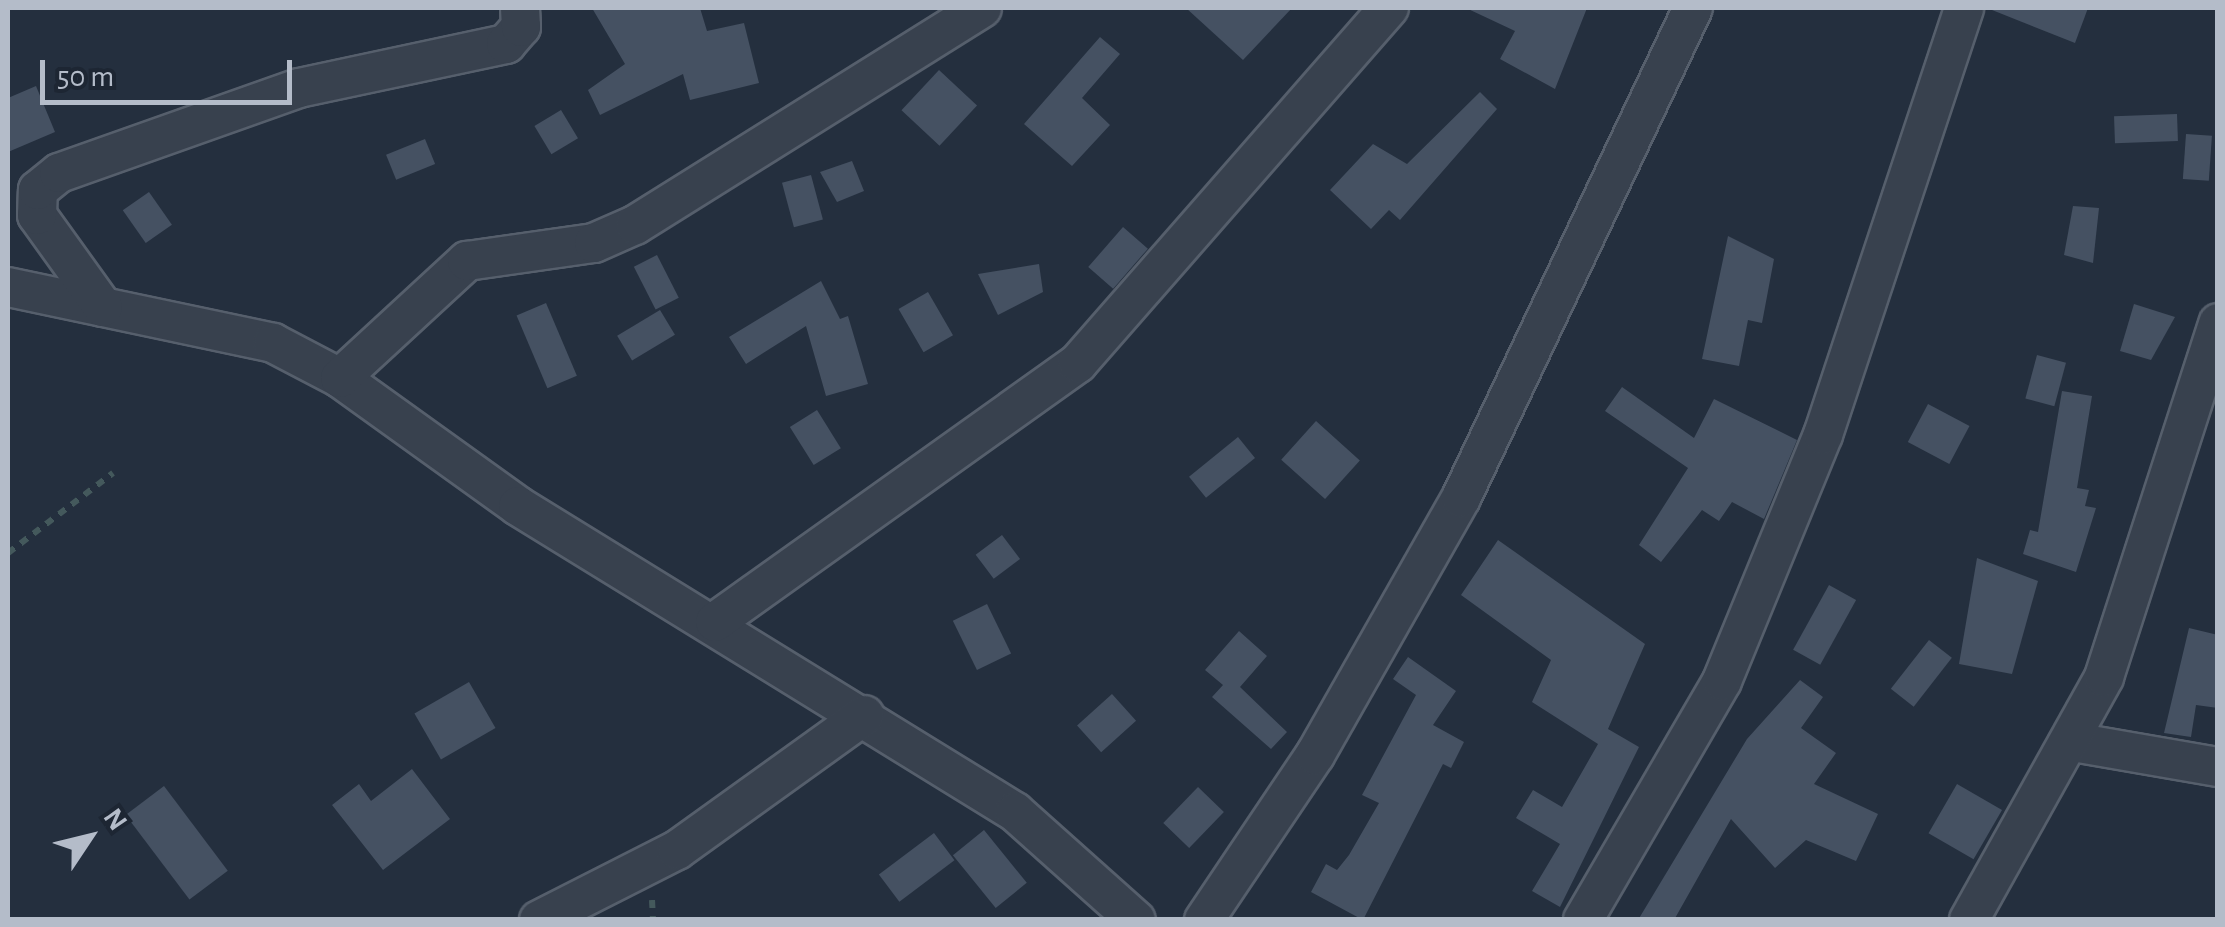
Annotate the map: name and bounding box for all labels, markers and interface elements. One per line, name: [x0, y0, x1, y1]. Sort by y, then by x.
scale bar: [45, 40, 298, 102]
text: 50 m: [57, 62, 114, 92]
north arrow: [40, 787, 140, 887]
text: N: [98, 804, 132, 836]

